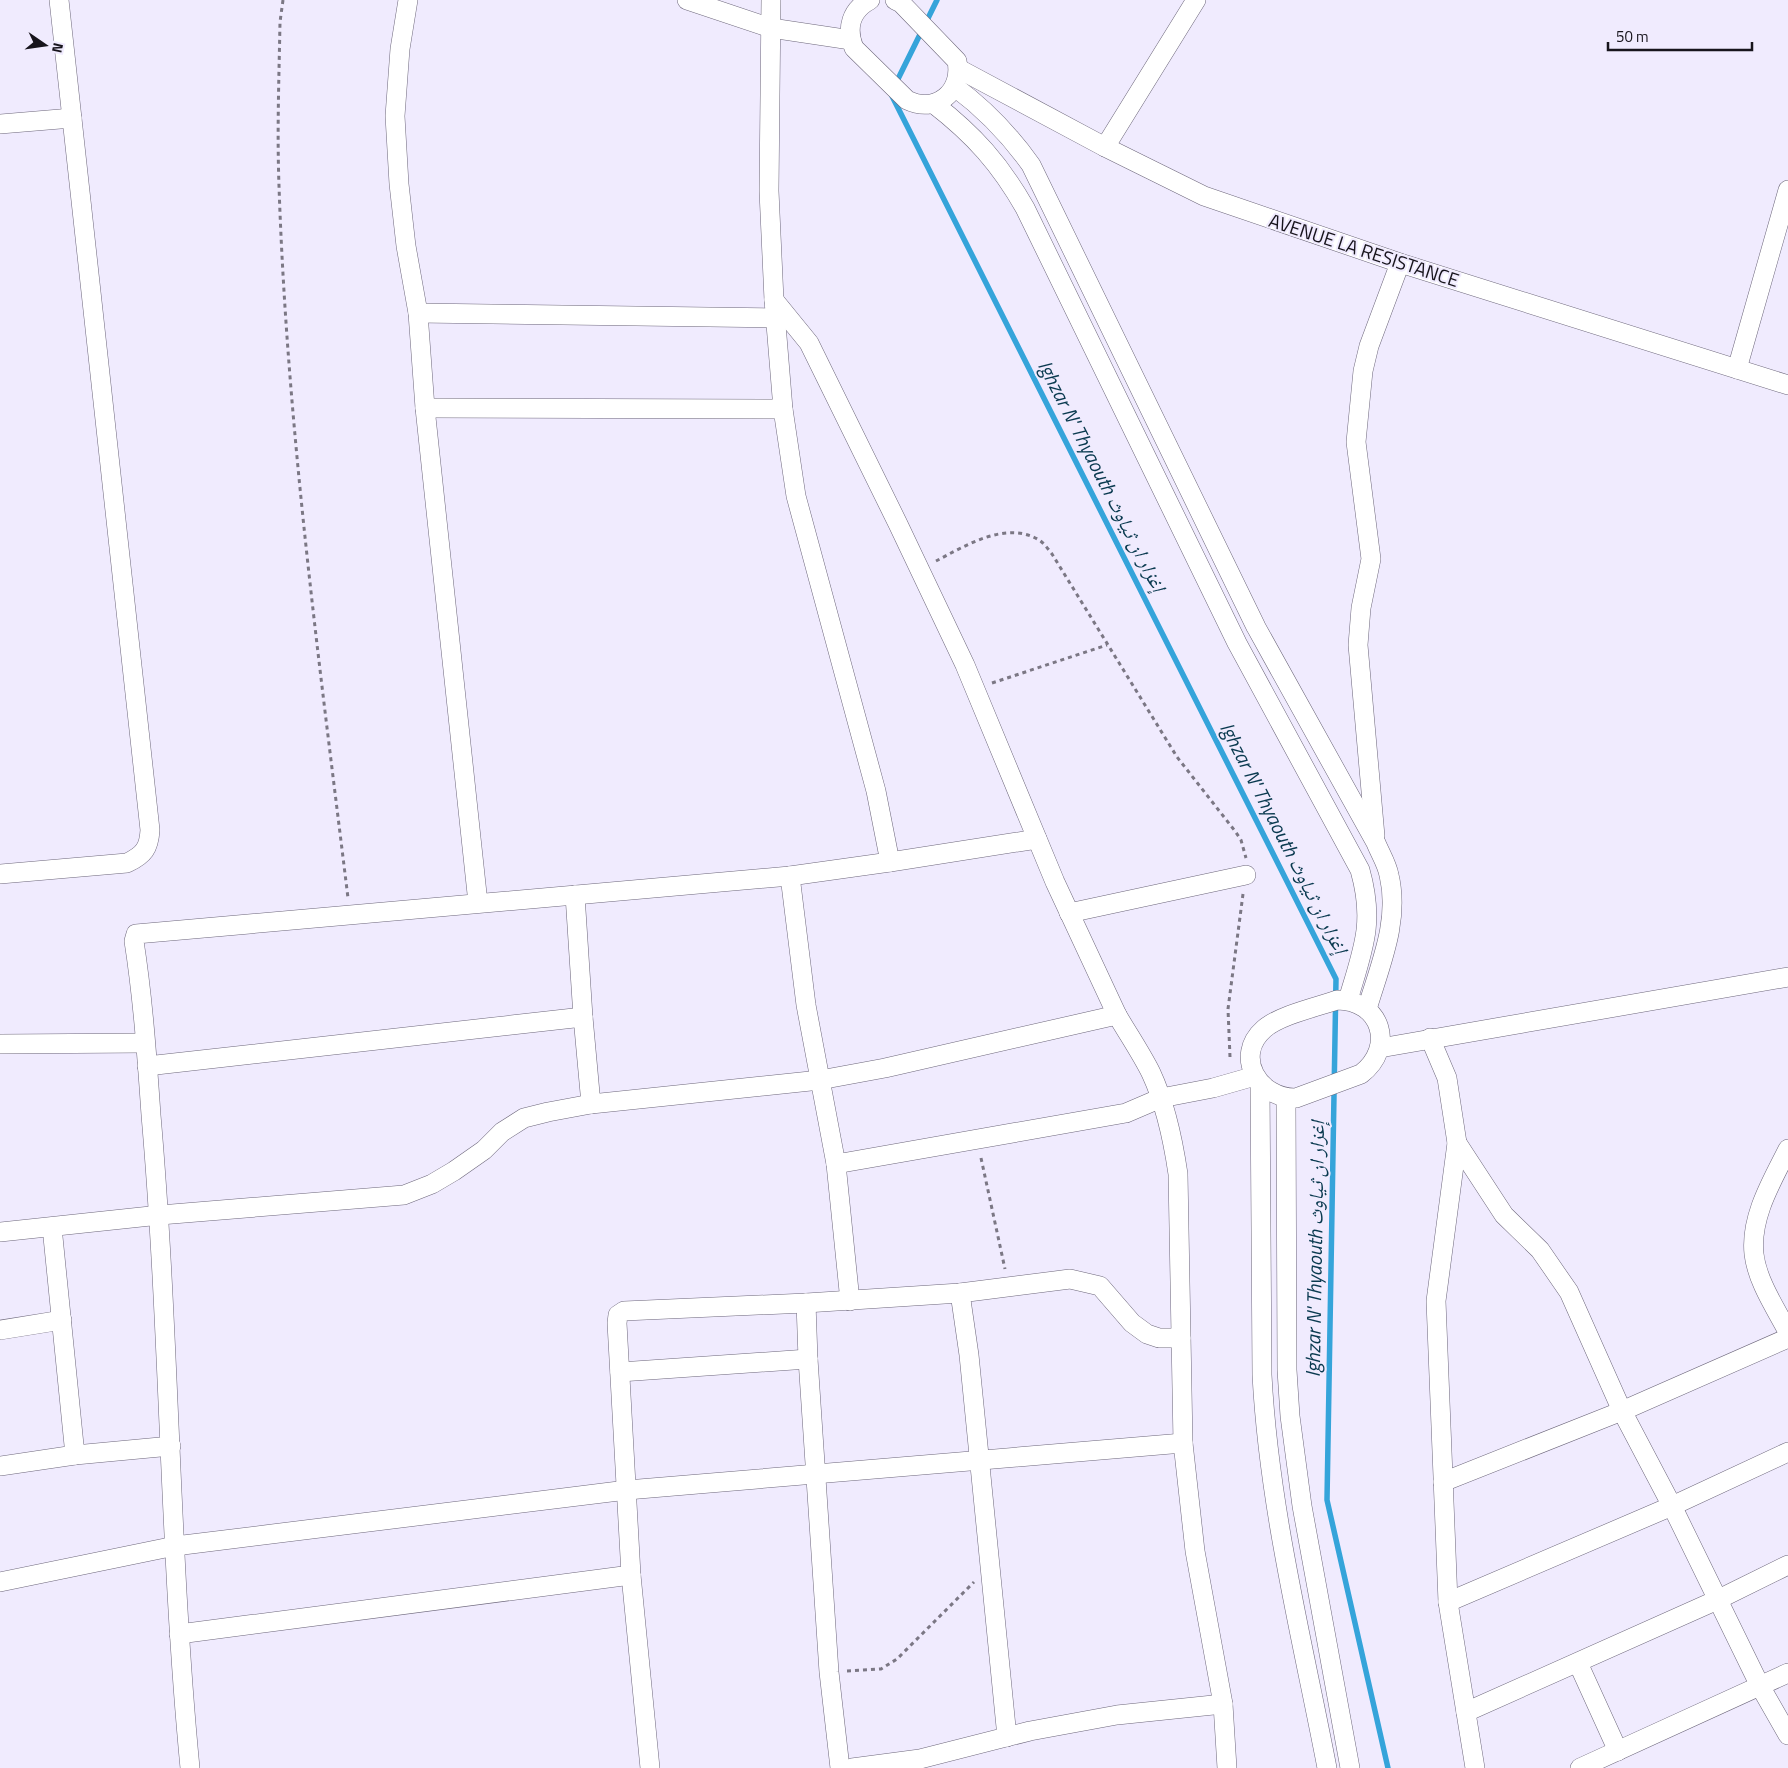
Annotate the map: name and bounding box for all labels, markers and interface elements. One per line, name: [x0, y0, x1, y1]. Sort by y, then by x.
north arrow: [20, 20, 70, 70]
scale bar: [1608, 20, 1752, 52]
text: 50 m: [1616, 25, 1649, 48]
text: N: [47, 41, 69, 55]
street label: AVENUE LA RESISTANCE: [1265, 205, 1463, 294]
water label: Ighzar N' Thyaouth إغزار ان ثياوث: [1030, 355, 1175, 599]
water label: Ighzar N' Thyaouth إغزار ان ثياوث: [1212, 717, 1357, 961]
water label: Ighzar N' Thyaouth إغزار ان ثياوث: [1297, 1118, 1332, 1377]

